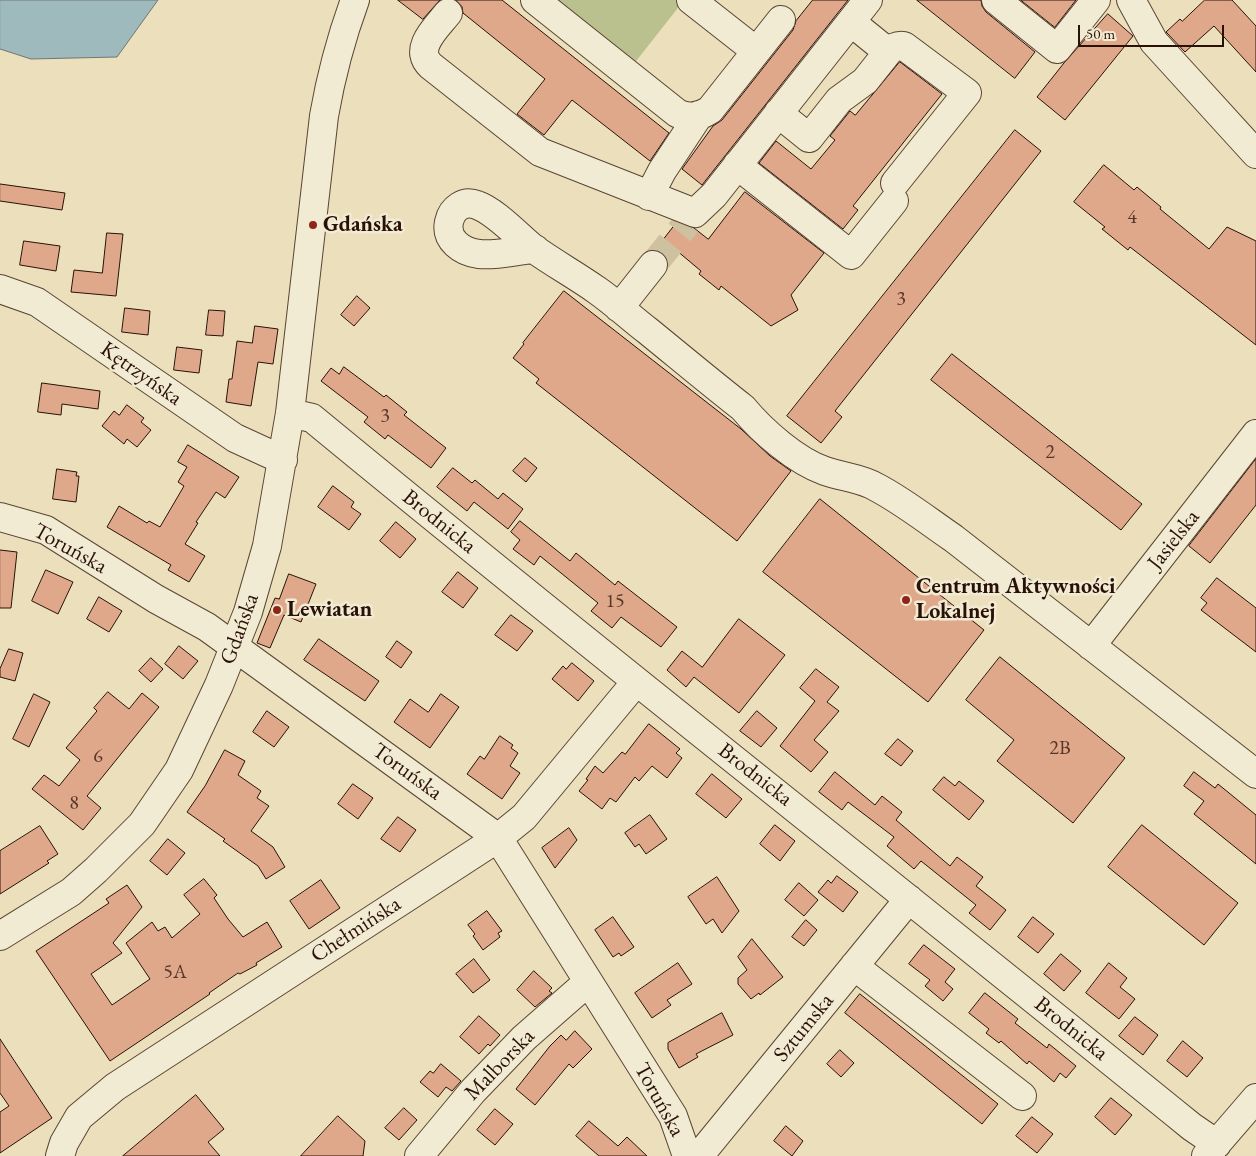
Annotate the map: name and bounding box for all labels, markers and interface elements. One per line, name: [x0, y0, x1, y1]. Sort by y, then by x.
scale bar: [1081, 15, 1227, 47]
text: 50 m: [1086, 24, 1115, 43]
house number: 4: [1127, 206, 1137, 230]
place label: Gdańska: [323, 212, 403, 238]
marker: Gdańska: [307, 219, 319, 231]
house number: 3: [896, 288, 906, 312]
street label: Kętrzyńska: [95, 336, 187, 412]
house number: 3: [380, 405, 390, 429]
house number: 2: [1045, 441, 1055, 465]
street label: Brodnicka: [397, 484, 481, 560]
street label: Jasielska: [1142, 505, 1206, 575]
street label: Toruńska: [29, 518, 111, 580]
place label: Centrum Aktywności Lokalnej: [916, 574, 1116, 626]
street label: Gdańska: [215, 590, 265, 668]
house number: 15: [605, 590, 625, 614]
marker: Centrum Aktywności Lokalnej: [900, 594, 912, 606]
place label: Lewiatan: [287, 597, 372, 623]
marker: Lewiatan: [271, 604, 283, 616]
house number: 2B: [1049, 737, 1071, 761]
street label: Toruńska: [367, 738, 447, 806]
street label: Brodnicka: [712, 738, 798, 812]
house number: 6: [93, 745, 103, 769]
house number: 8: [69, 792, 79, 816]
street label: Chełmińska: [306, 891, 406, 969]
house number: 5A: [163, 961, 187, 985]
street label: Sztumska: [768, 988, 840, 1068]
street label: Brodnicka: [1029, 991, 1113, 1067]
street label: Malborska: [460, 1024, 540, 1106]
street label: Toruńska: [628, 1059, 690, 1141]

